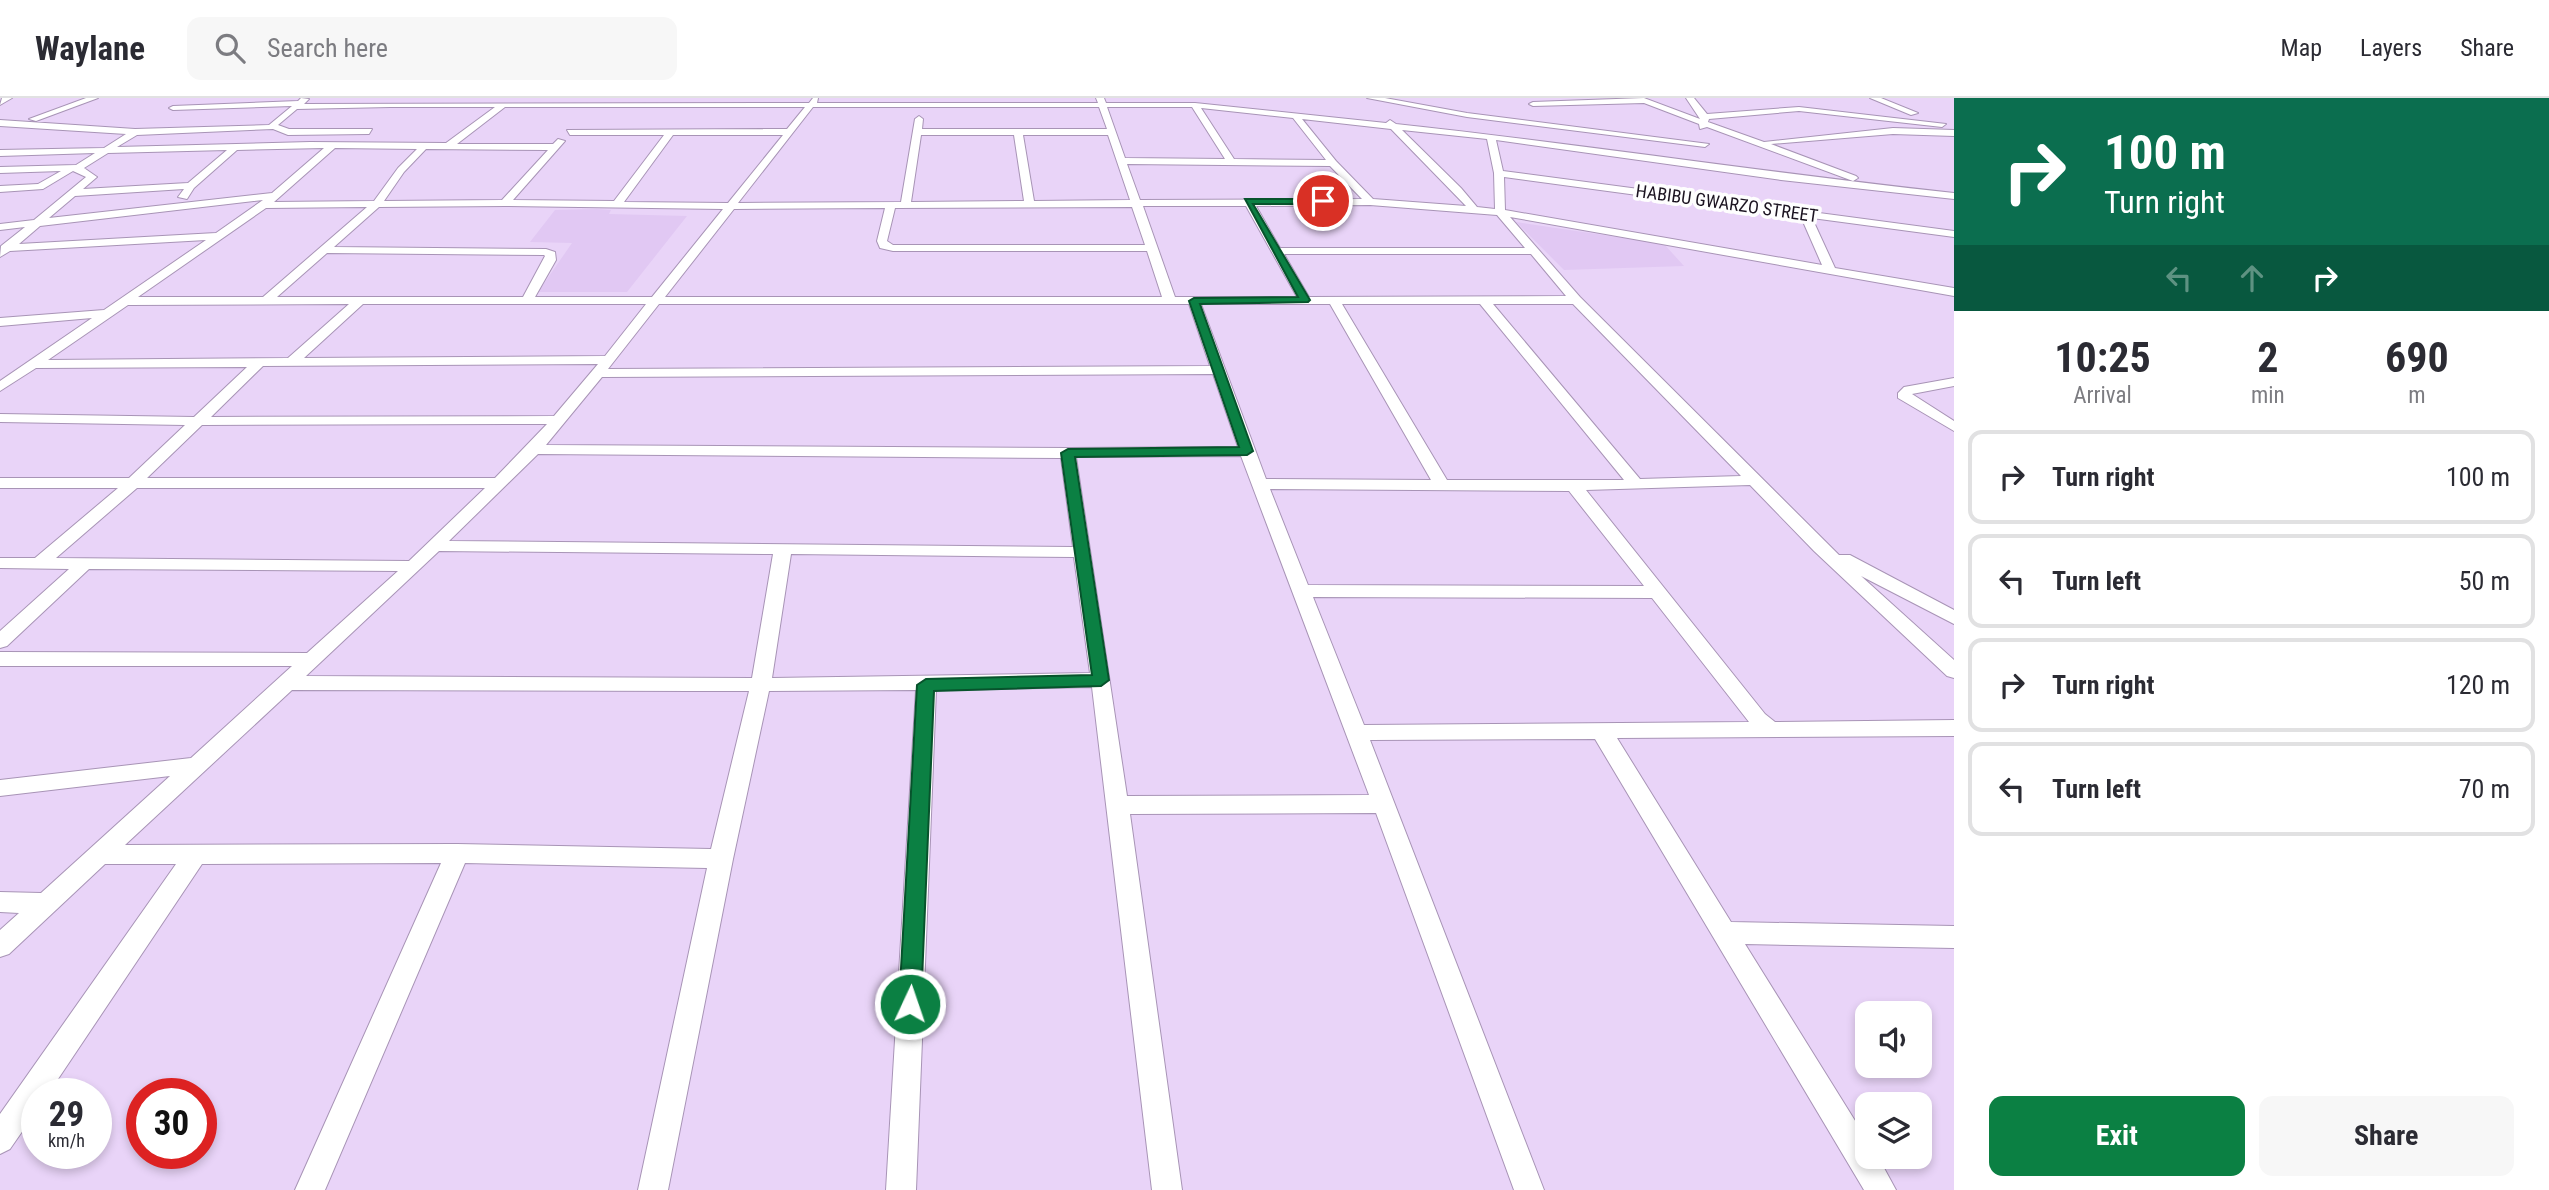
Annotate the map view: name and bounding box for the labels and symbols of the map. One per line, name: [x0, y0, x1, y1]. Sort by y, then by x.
pin: [1293, 171, 1353, 231]
street label: HABIBU GWARZO STREET: [1635, 180, 1819, 226]
position arrow: [873, 967, 947, 1041]
speed limit sign: 30: [126, 1078, 217, 1169]

